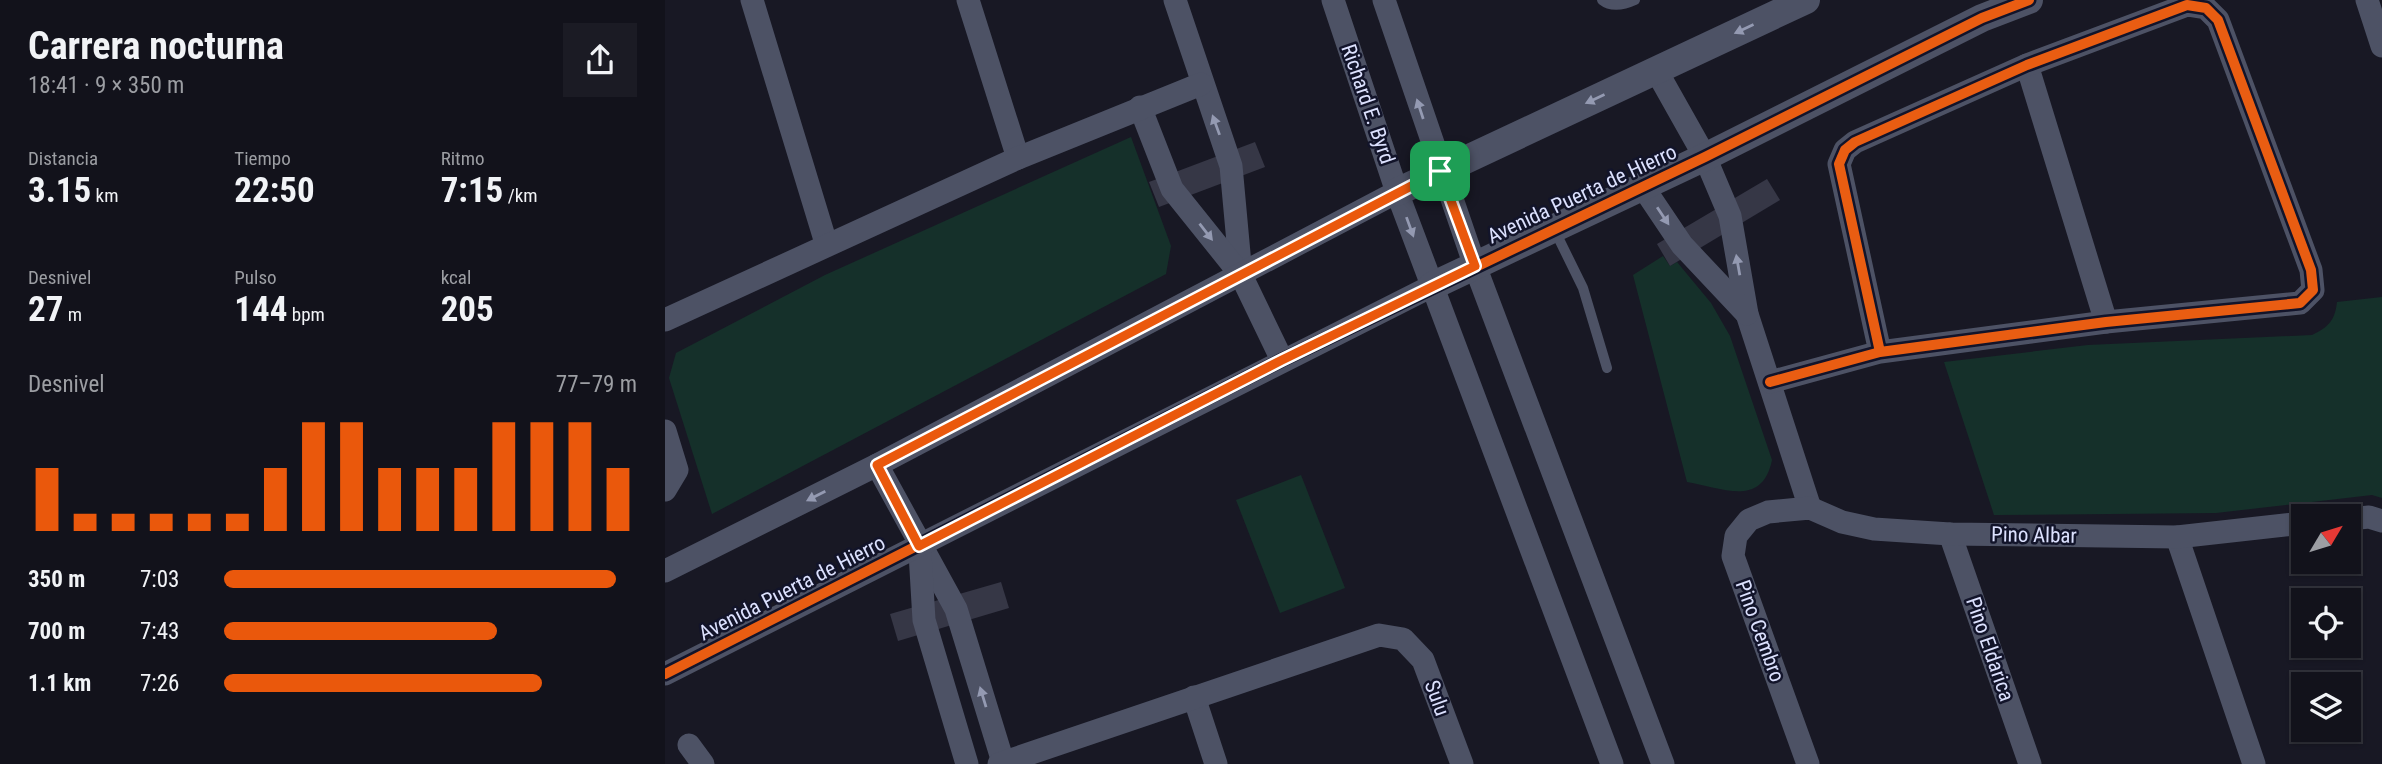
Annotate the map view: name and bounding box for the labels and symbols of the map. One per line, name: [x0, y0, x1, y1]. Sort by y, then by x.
one-way arrow: [1734, 23, 1754, 35]
street label: Richard E. Byrd: [1336, 41, 1400, 167]
one-way arrow: [1584, 94, 1605, 105]
one-way arrow: [1414, 99, 1425, 120]
one-way arrow: [1210, 114, 1221, 135]
street label: Avenida Puerta de Hierro: [1484, 140, 1680, 248]
pin: [1410, 141, 1470, 201]
one-way arrow: [1656, 207, 1670, 225]
one-way arrow: [1405, 216, 1416, 237]
one-way arrow: [1198, 223, 1213, 241]
one-way arrow: [1732, 254, 1743, 276]
one-way arrow: [806, 490, 826, 501]
north arrow: [2291, 504, 2361, 574]
street label: Pino Albar: [1991, 522, 2077, 548]
street label: Avenida Puerta de Hierro: [695, 531, 889, 645]
street label: Pino Cembro: [1730, 577, 1790, 685]
street label: Pino Eldarica: [1961, 594, 2019, 704]
street label: Sulu: [1420, 677, 1454, 719]
one-way arrow: [978, 686, 988, 707]

